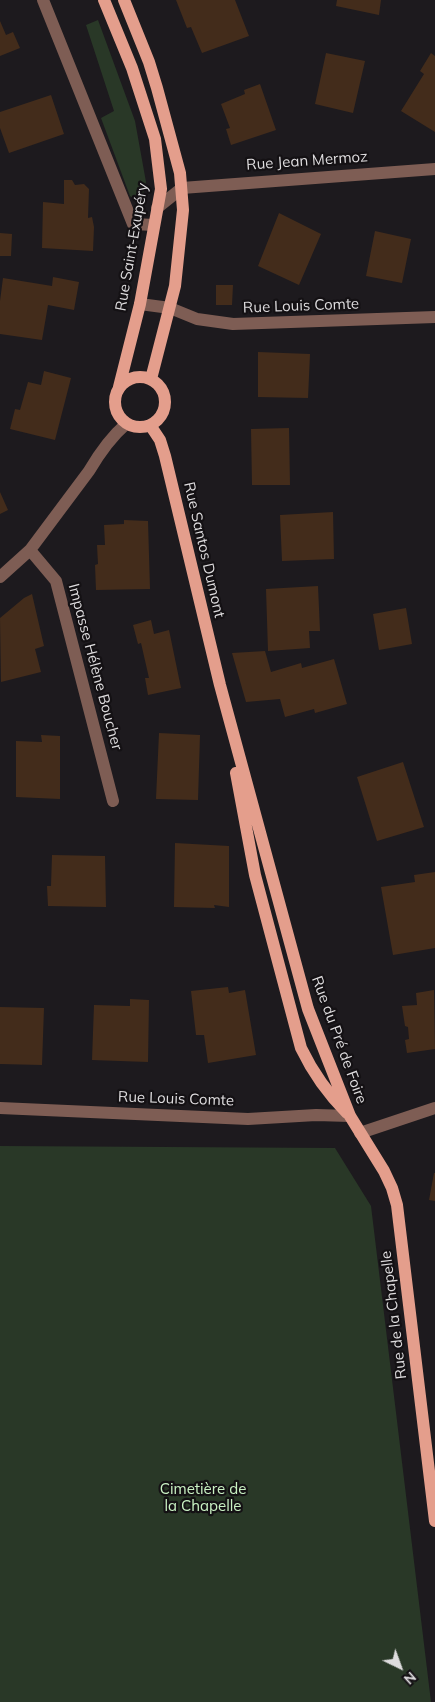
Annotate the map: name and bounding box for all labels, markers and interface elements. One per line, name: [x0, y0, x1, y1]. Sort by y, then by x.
street label: Rue Jean Mermoz: [246, 148, 368, 174]
street label: Rue Saint-Exupéry: [112, 181, 152, 313]
street label: Rue Louis Comte: [243, 295, 359, 317]
street label: Rue Santos Dumont: [180, 480, 228, 620]
street label: Impasse Hélène Boucher: [64, 582, 126, 752]
street label: Rue du Pré de Foire: [308, 974, 370, 1106]
street label: Rue Louis Comte: [118, 1088, 234, 1110]
street label: Rue de la Chapelle: [377, 1250, 411, 1380]
park label: Cimetière de la Chapelle: [160, 1480, 246, 1515]
north arrow: [375, 1642, 425, 1692]
text: N: [400, 1668, 420, 1688]

